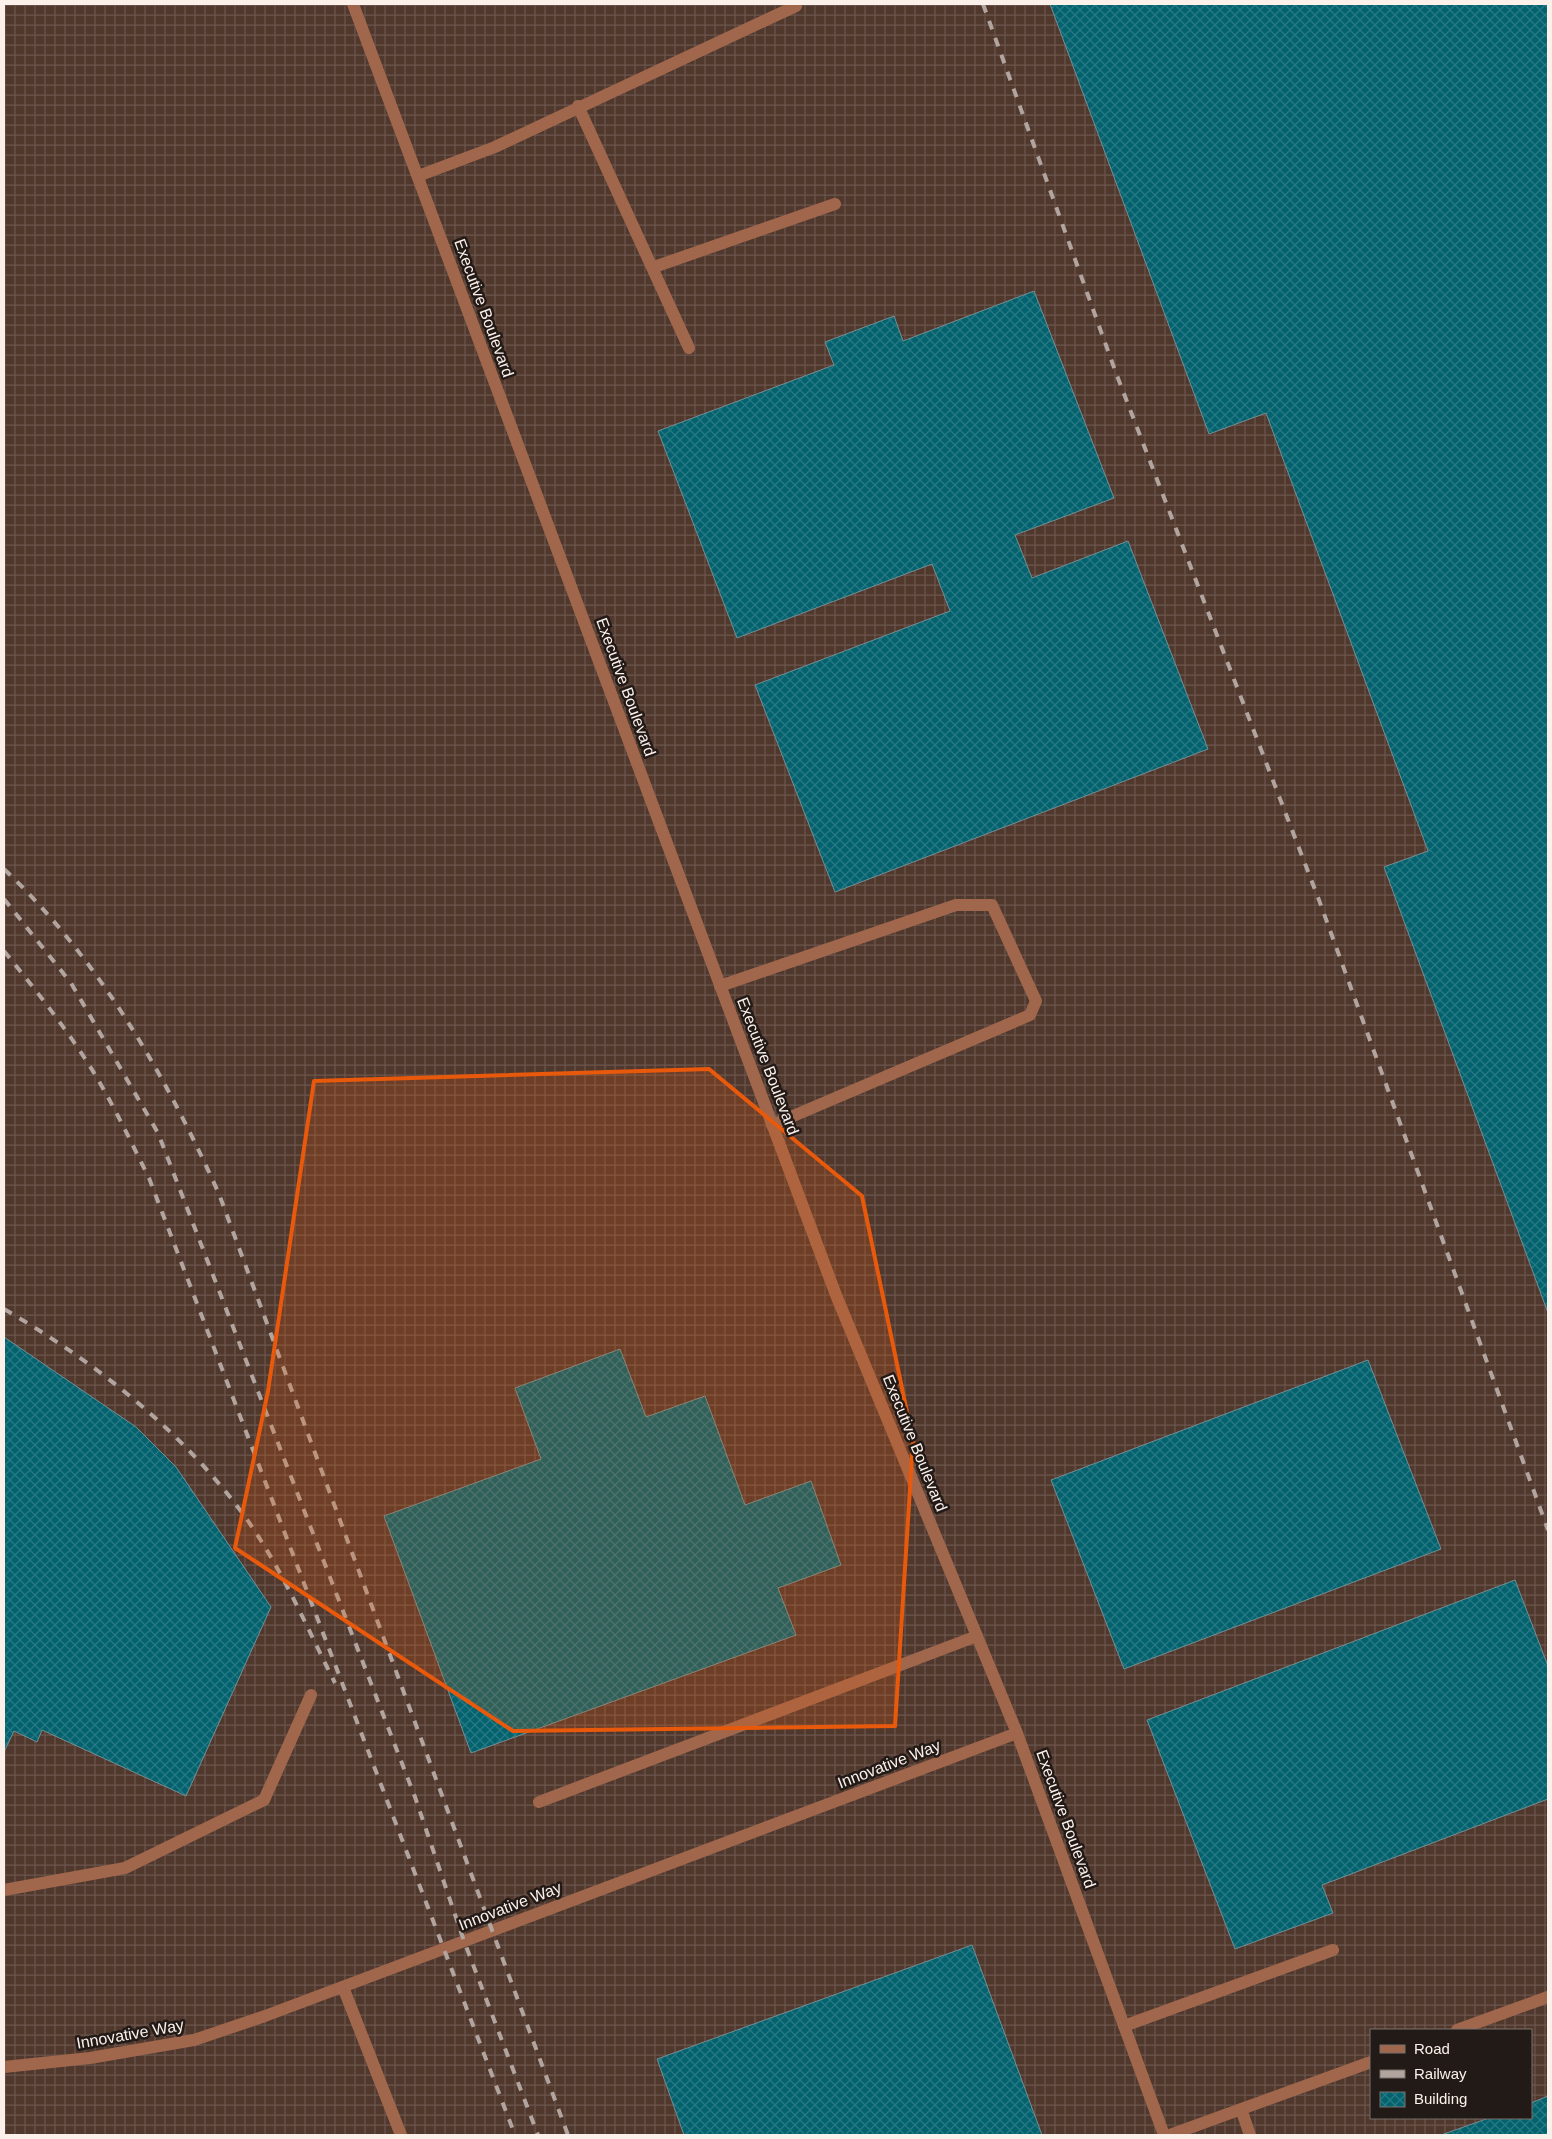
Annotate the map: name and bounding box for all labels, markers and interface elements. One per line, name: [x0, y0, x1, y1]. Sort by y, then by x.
street label: Executive Boulevard: [451, 237, 517, 379]
street label: Executive Boulevard: [593, 616, 659, 758]
street label: Executive Boulevard: [734, 995, 802, 1137]
street label: Executive Boulevard: [880, 1372, 950, 1514]
street label: Innovative Way: [835, 1737, 943, 1791]
street label: Executive Boulevard: [1033, 1748, 1099, 1890]
street label: Innovative Way: [456, 1879, 564, 1933]
street label: Innovative Way: [75, 2016, 185, 2052]
legend: [1370, 2029, 1532, 2119]
text: Road: [1414, 2040, 1450, 2057]
text: Railway: [1414, 2065, 1467, 2082]
text: Building: [1414, 2090, 1467, 2107]

